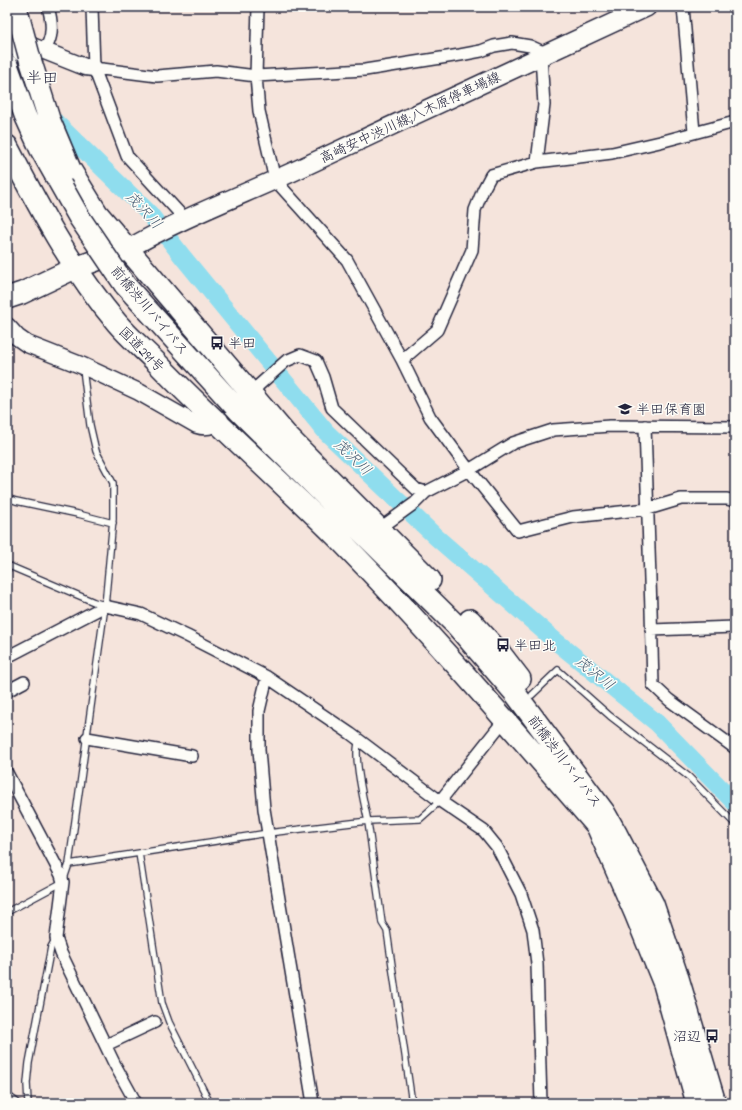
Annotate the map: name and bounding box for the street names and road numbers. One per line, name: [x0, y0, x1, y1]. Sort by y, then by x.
street label: 高崎安中渋川線;八木原停車場線: [317, 67, 505, 170]
street label: 前橋渋川バイパス: [105, 261, 193, 361]
street label: 国道291号: [113, 322, 169, 378]
street label: 前橋渋川バイパス: [522, 711, 606, 813]

